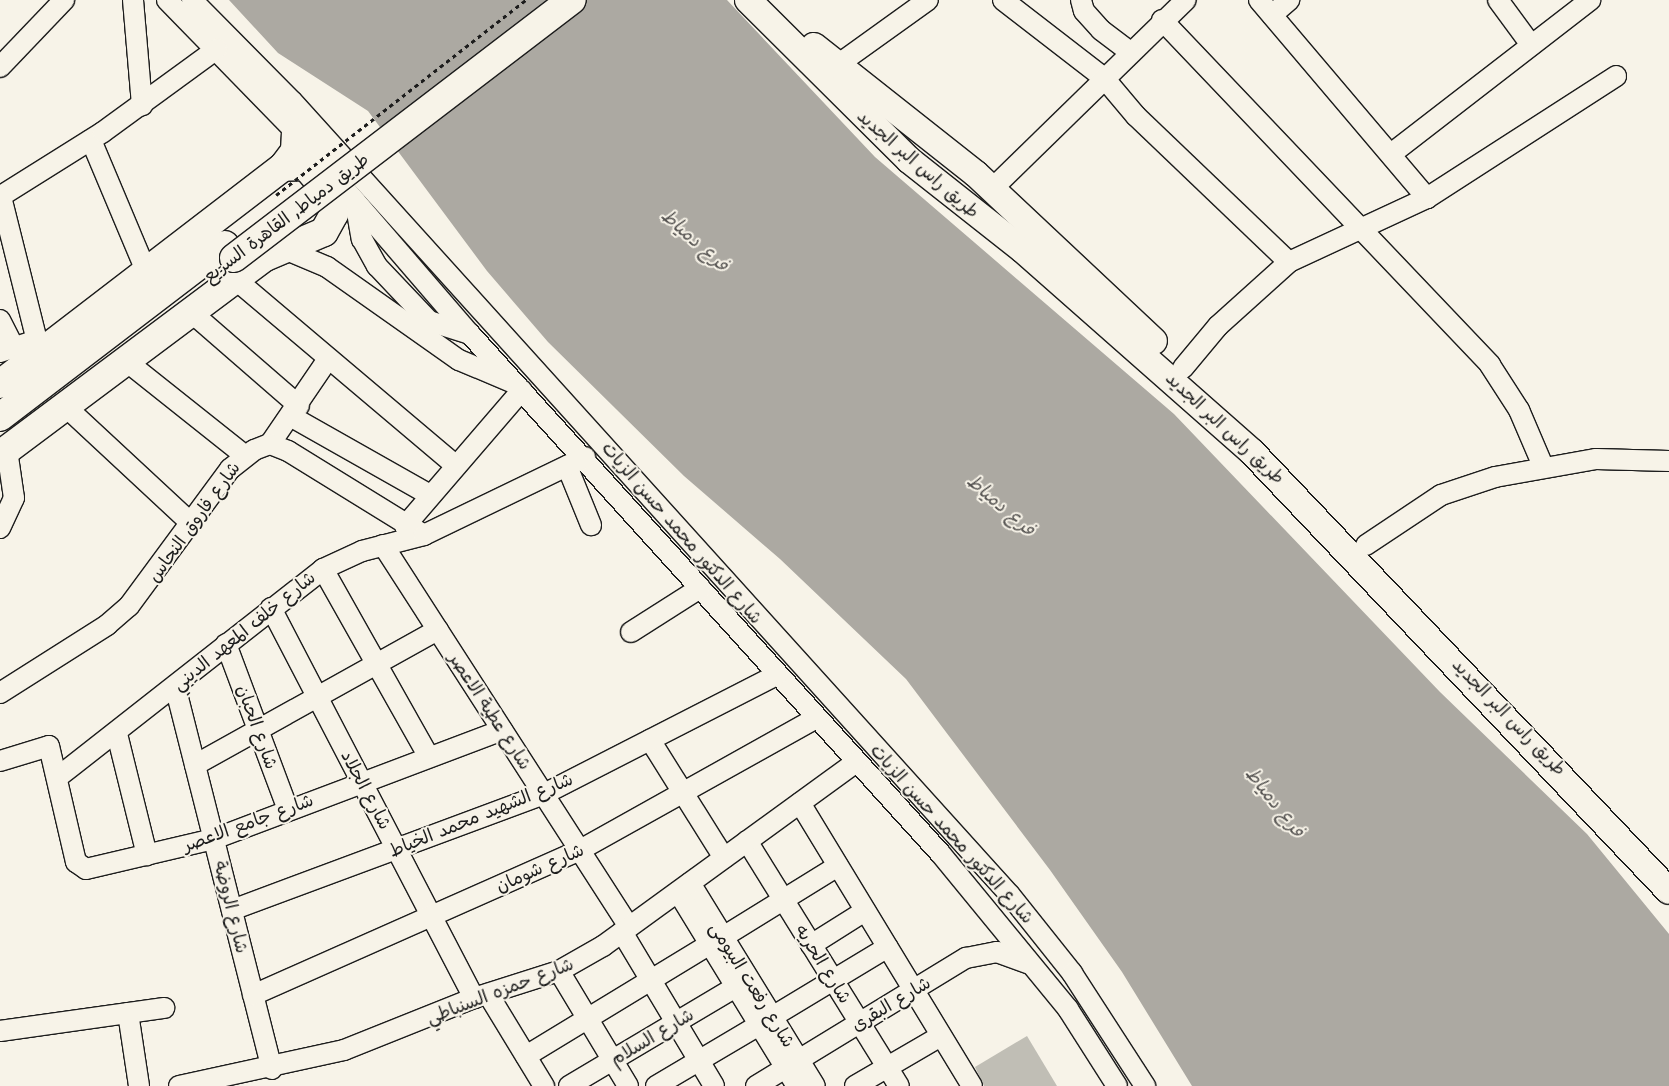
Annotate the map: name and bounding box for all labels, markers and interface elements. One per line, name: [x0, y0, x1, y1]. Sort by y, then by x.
street label: طريق راس البر الجديد: [853, 105, 983, 223]
street label: طريق دمياط, القاهرة السريع: [199, 149, 373, 287]
water label: فرع دمياط: [657, 204, 733, 276]
street label: طريق راس البر الجديد: [1161, 367, 1289, 489]
street label: شارع الدكتور محمد حسن الزيات: [597, 438, 767, 628]
street label: شارع فاروق النحاس: [143, 458, 245, 586]
water label: فرع دمياط: [962, 469, 1040, 541]
street label: شارع خلف المعهد الديني: [168, 567, 320, 695]
street label: شارع عطية الاعصر: [444, 648, 536, 774]
street label: طريق راس البر الجديد: [1447, 654, 1571, 780]
street label: شارع الحبان: [232, 682, 282, 772]
street label: شارع الدكتور محمد حسن الزيات: [866, 740, 1038, 928]
street label: شارع الجلاد: [336, 747, 396, 833]
water label: فرع دمياط: [1241, 762, 1309, 842]
street label: شارع الشهيد محمد الخياط: [386, 768, 576, 862]
street label: شارع جامع الاعصر: [180, 789, 316, 857]
street label: شارع شومان: [493, 839, 587, 897]
street label: شارع الروضة: [209, 859, 253, 955]
street label: شارع رفعت البيومى: [705, 918, 799, 1052]
street label: شارع الحريه: [790, 921, 856, 1007]
street label: شارع حمزه السنباطي: [423, 953, 577, 1029]
street label: شارع البقرى: [847, 972, 935, 1036]
street label: شارع السلام: [606, 1004, 698, 1070]

